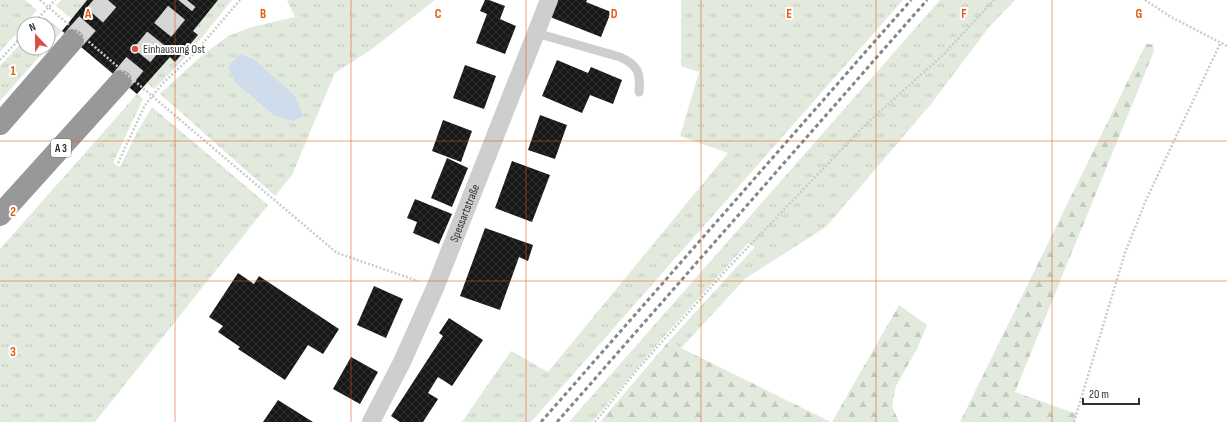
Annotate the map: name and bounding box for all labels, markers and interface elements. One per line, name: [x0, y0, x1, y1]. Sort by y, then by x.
text: A: [84, 6, 92, 22]
text: B: [260, 6, 266, 22]
text: C: [435, 6, 442, 22]
text: D: [611, 6, 618, 22]
text: E: [786, 6, 792, 22]
text: F: [961, 6, 967, 22]
text: G: [1136, 6, 1143, 22]
north arrow: [16, 16, 56, 56]
text: N: [27, 20, 38, 34]
place label: Einhausung Ost: [143, 42, 205, 57]
marker: Einhausung Ost: [130, 44, 140, 54]
text: 1: [10, 63, 16, 79]
road number: A 3: [51, 139, 71, 157]
street label: Spessartstraße: [446, 182, 483, 244]
text: 2: [10, 204, 16, 220]
text: 3: [10, 344, 16, 360]
scale bar: [1083, 380, 1139, 406]
text: 20 m: [1089, 387, 1109, 402]

